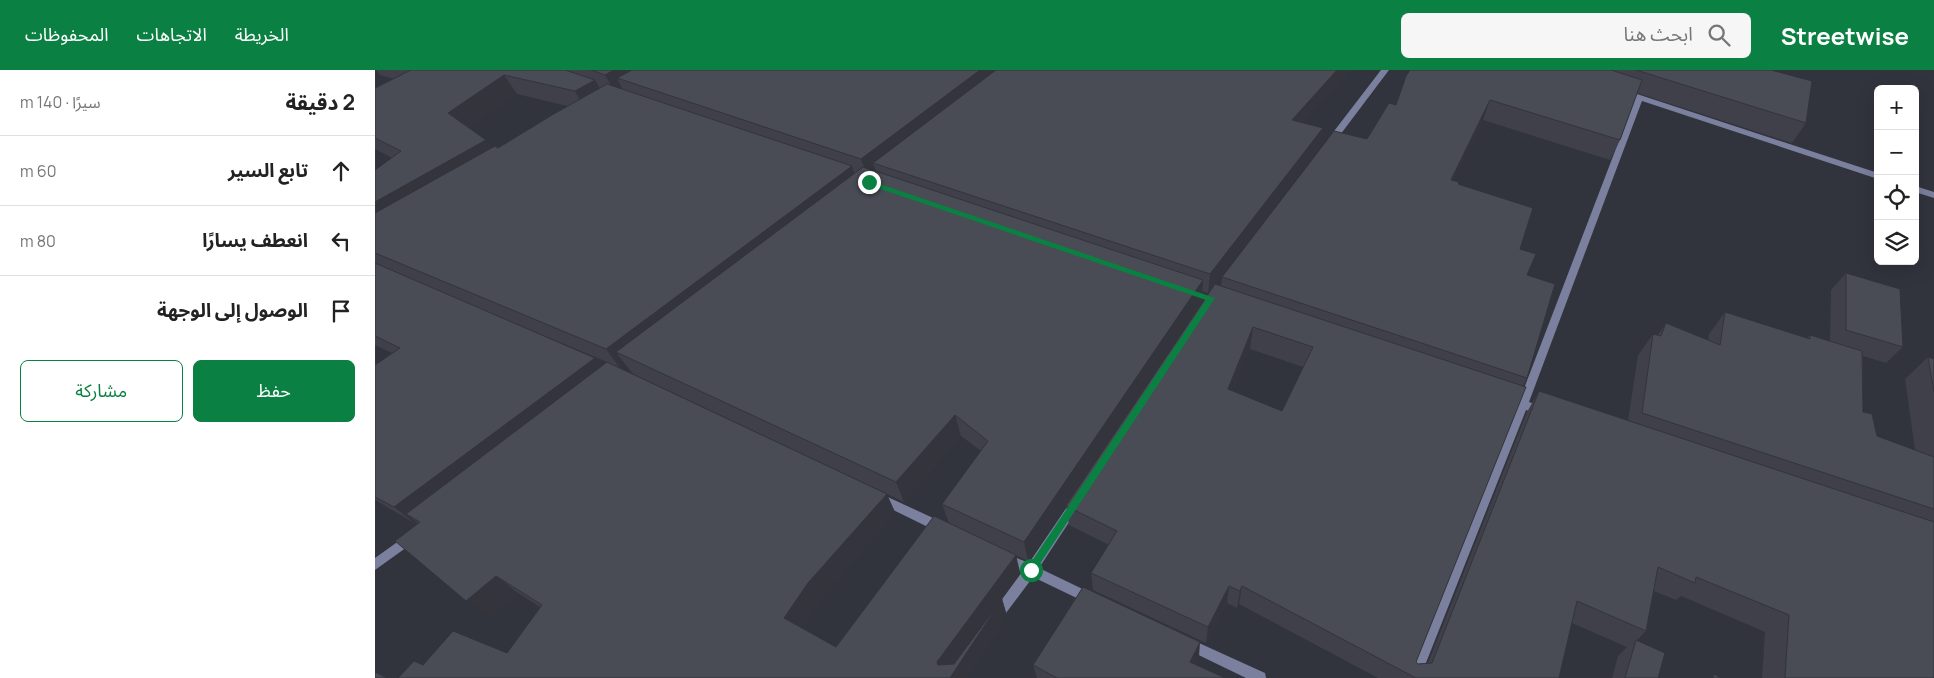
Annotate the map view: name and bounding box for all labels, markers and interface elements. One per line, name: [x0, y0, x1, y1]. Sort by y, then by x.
search box: [1401, 13, 1751, 58]
text: Streetwise: [1781, 19, 1909, 52]
text: ابحث هنا: [1624, 21, 1693, 47]
icon: search: [1705, 21, 1733, 49]
text: المحفوظات: [25, 22, 109, 46]
text: الاتجاهات: [137, 22, 207, 46]
text: الخريطة: [235, 22, 289, 46]
map controls: [1874, 85, 1919, 265]
button: +: [1874, 85, 1919, 130]
text: 2 دقيقة: [285, 88, 355, 116]
text: سيرًا · 140 m: [20, 91, 101, 113]
button: −: [1874, 130, 1919, 175]
text: تابع السير: [228, 157, 308, 183]
icon: ahead: [327, 157, 355, 185]
text: 60 m: [20, 160, 56, 182]
route end: [858, 171, 881, 194]
button: locate: [1874, 175, 1919, 220]
button: layers: [1874, 220, 1919, 265]
text: انعطف يسارًا: [202, 227, 308, 253]
icon: left: [327, 227, 355, 255]
text: 80 m: [20, 230, 56, 252]
text: الوصول إلى الوجهة: [157, 297, 308, 323]
icon: arrive: [327, 297, 355, 325]
button: مشاركة: [20, 360, 183, 422]
button: حفظ: [193, 360, 355, 422]
route start: [1020, 559, 1043, 582]

